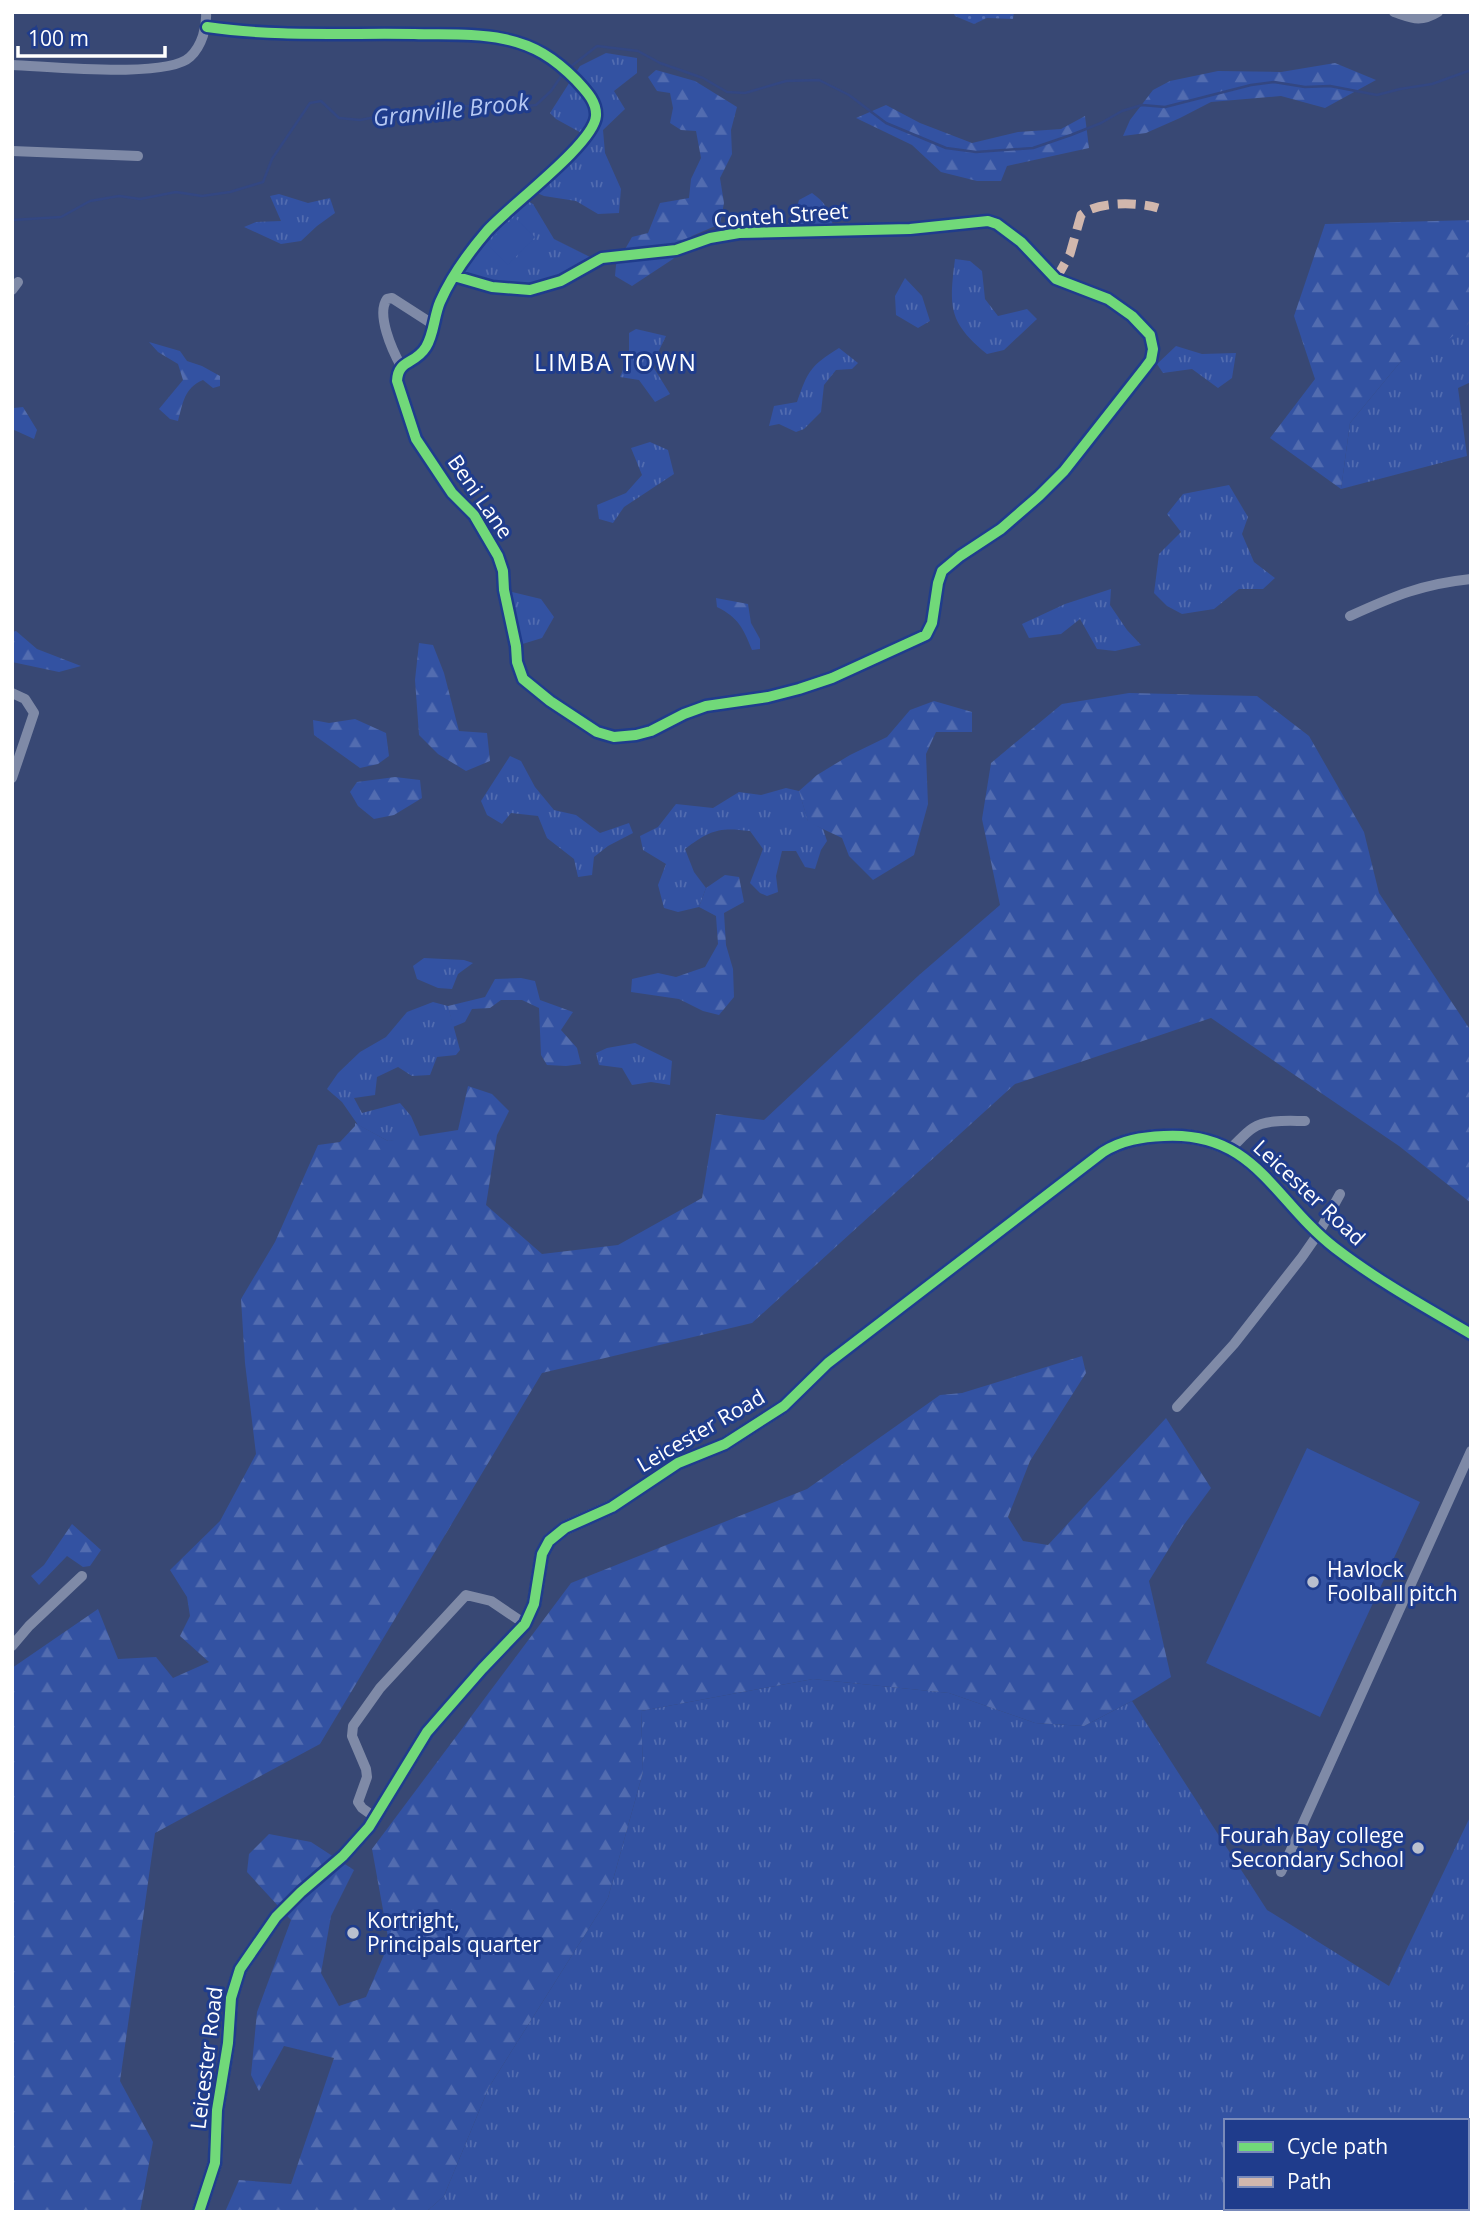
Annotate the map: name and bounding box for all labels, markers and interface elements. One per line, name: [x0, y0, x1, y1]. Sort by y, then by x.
scale bar: [18, 14, 164, 58]
text: 100 m: [28, 24, 89, 52]
water label: Granville Brook: [371, 85, 531, 133]
street label: Conteh Street: [713, 196, 849, 234]
district label: LIMBA TOWN: [534, 346, 698, 378]
street label: Beni Lane: [442, 449, 520, 544]
street label: Leicester Road: [1248, 1133, 1372, 1251]
street label: Leicester Road: [631, 1382, 770, 1478]
place label: Havlock Foolball pitch: [1327, 1555, 1458, 1607]
marker: Havlock Foolball pitch: [1305, 1574, 1321, 1590]
place label: Fourah Bay college Secondary School: [1220, 1821, 1404, 1873]
marker: Fourah Bay college Secondary School: [1410, 1840, 1426, 1856]
place label: Kortright, Principals quarter: [367, 1906, 541, 1958]
marker: Kortright, Principals quarter: [345, 1925, 361, 1941]
street label: Leicester Road: [183, 1985, 229, 2131]
legend: [1224, 2119, 1469, 2210]
text: Cycle path: [1287, 2132, 1388, 2160]
text: Path: [1287, 2167, 1332, 2195]

